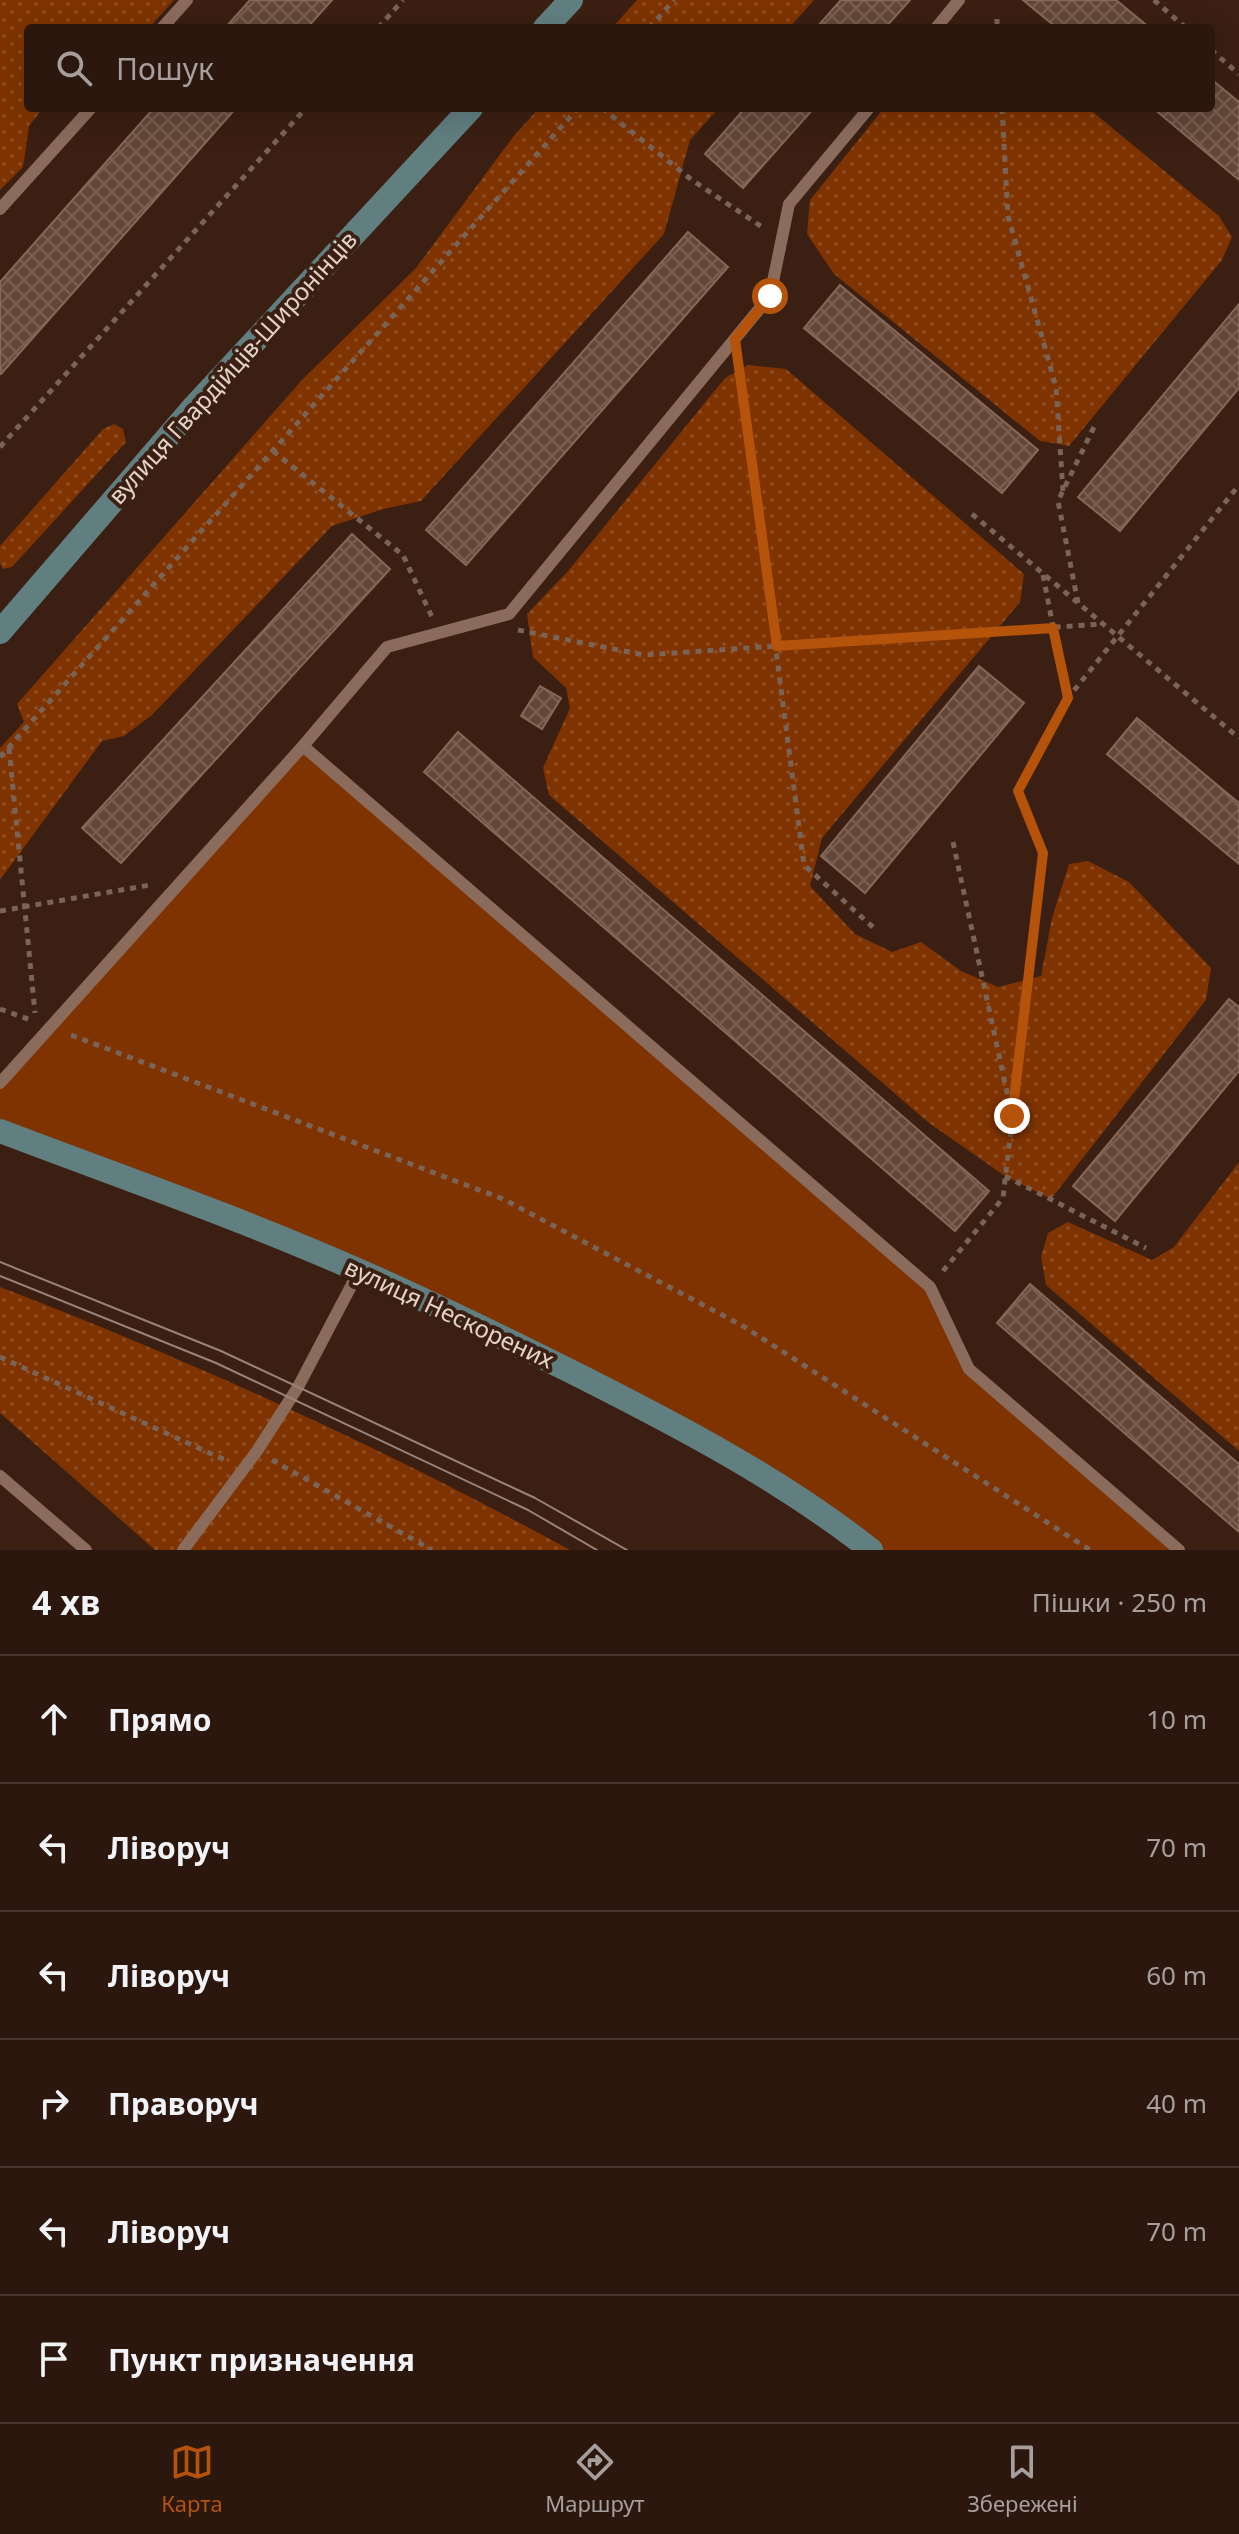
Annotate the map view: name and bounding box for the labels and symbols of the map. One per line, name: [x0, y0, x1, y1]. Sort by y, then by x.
street label: вулиця Гвардійців-Широнінців: [100, 223, 364, 511]
route start: [752, 278, 788, 314]
route end: [994, 1098, 1030, 1134]
street label: вулиця Нескорених: [340, 1250, 560, 1376]

